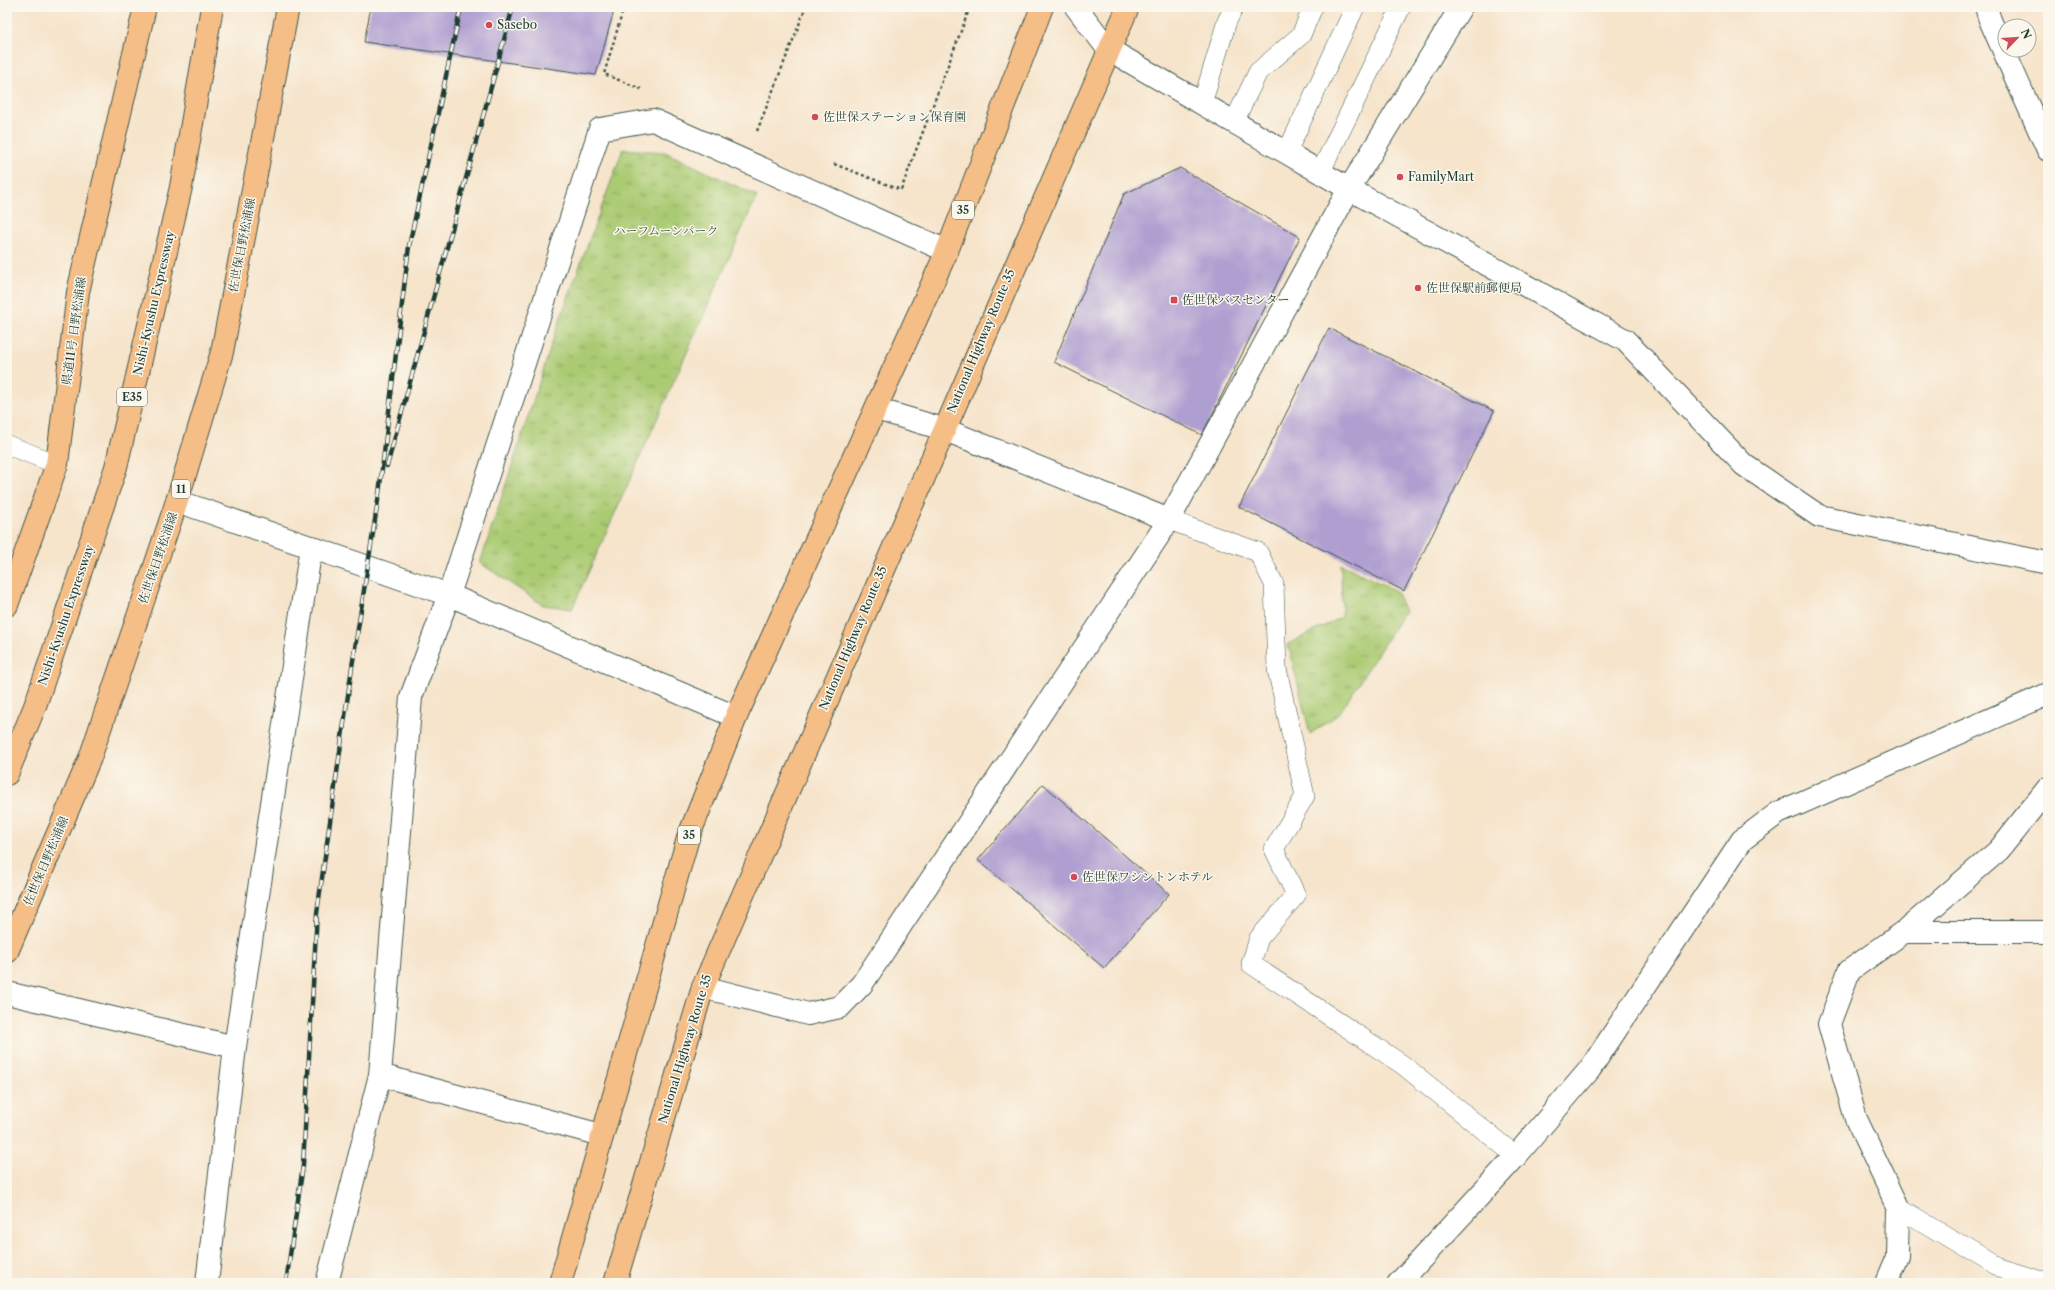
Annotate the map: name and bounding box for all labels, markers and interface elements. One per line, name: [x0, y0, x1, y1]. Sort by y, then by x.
place label: Sasebo: [497, 17, 537, 32]
north arrow: [1997, 18, 2037, 58]
marker: Sasebo: [484, 20, 494, 30]
text: N: [2018, 26, 2035, 41]
place label: 佐世保ステーション保育園: [823, 109, 966, 124]
marker: 佐世保ステーション保育園: [810, 112, 820, 122]
place label: FamilyMart: [1408, 169, 1475, 184]
marker: FamilyMart: [1395, 172, 1405, 182]
street label: 佐世保日野松浦線: [225, 196, 258, 293]
road number: 35: [952, 201, 974, 219]
park label: ハーフムーンパーク: [614, 223, 718, 238]
street label: Nishi-Kyushu Expressway: [130, 229, 178, 377]
street label: National Highway Route 35: [943, 266, 1018, 415]
street label: 県道11号 日野松浦線: [58, 276, 89, 386]
place label: 佐世保駅前郵便局: [1426, 280, 1522, 295]
marker: 佐世保駅前郵便局: [1413, 283, 1423, 293]
place label: 佐世保バスセンター: [1182, 292, 1290, 307]
marker: 佐世保バスセンター: [1169, 295, 1179, 305]
road number: E35: [117, 388, 147, 406]
road number: 11: [172, 480, 190, 498]
street label: 佐世保日野松浦線: [135, 510, 180, 606]
street label: Nishi-Kyushu Expressway: [34, 542, 97, 687]
street label: National Highway Route 35: [815, 563, 890, 712]
street label: 佐世保日野松浦線: [20, 814, 71, 908]
road number: 35: [678, 826, 700, 844]
place label: 佐世保ワシントンホテル: [1082, 869, 1213, 884]
marker: 佐世保ワシントンホテル: [1069, 872, 1079, 882]
street label: National Highway Route 35: [655, 973, 714, 1125]

